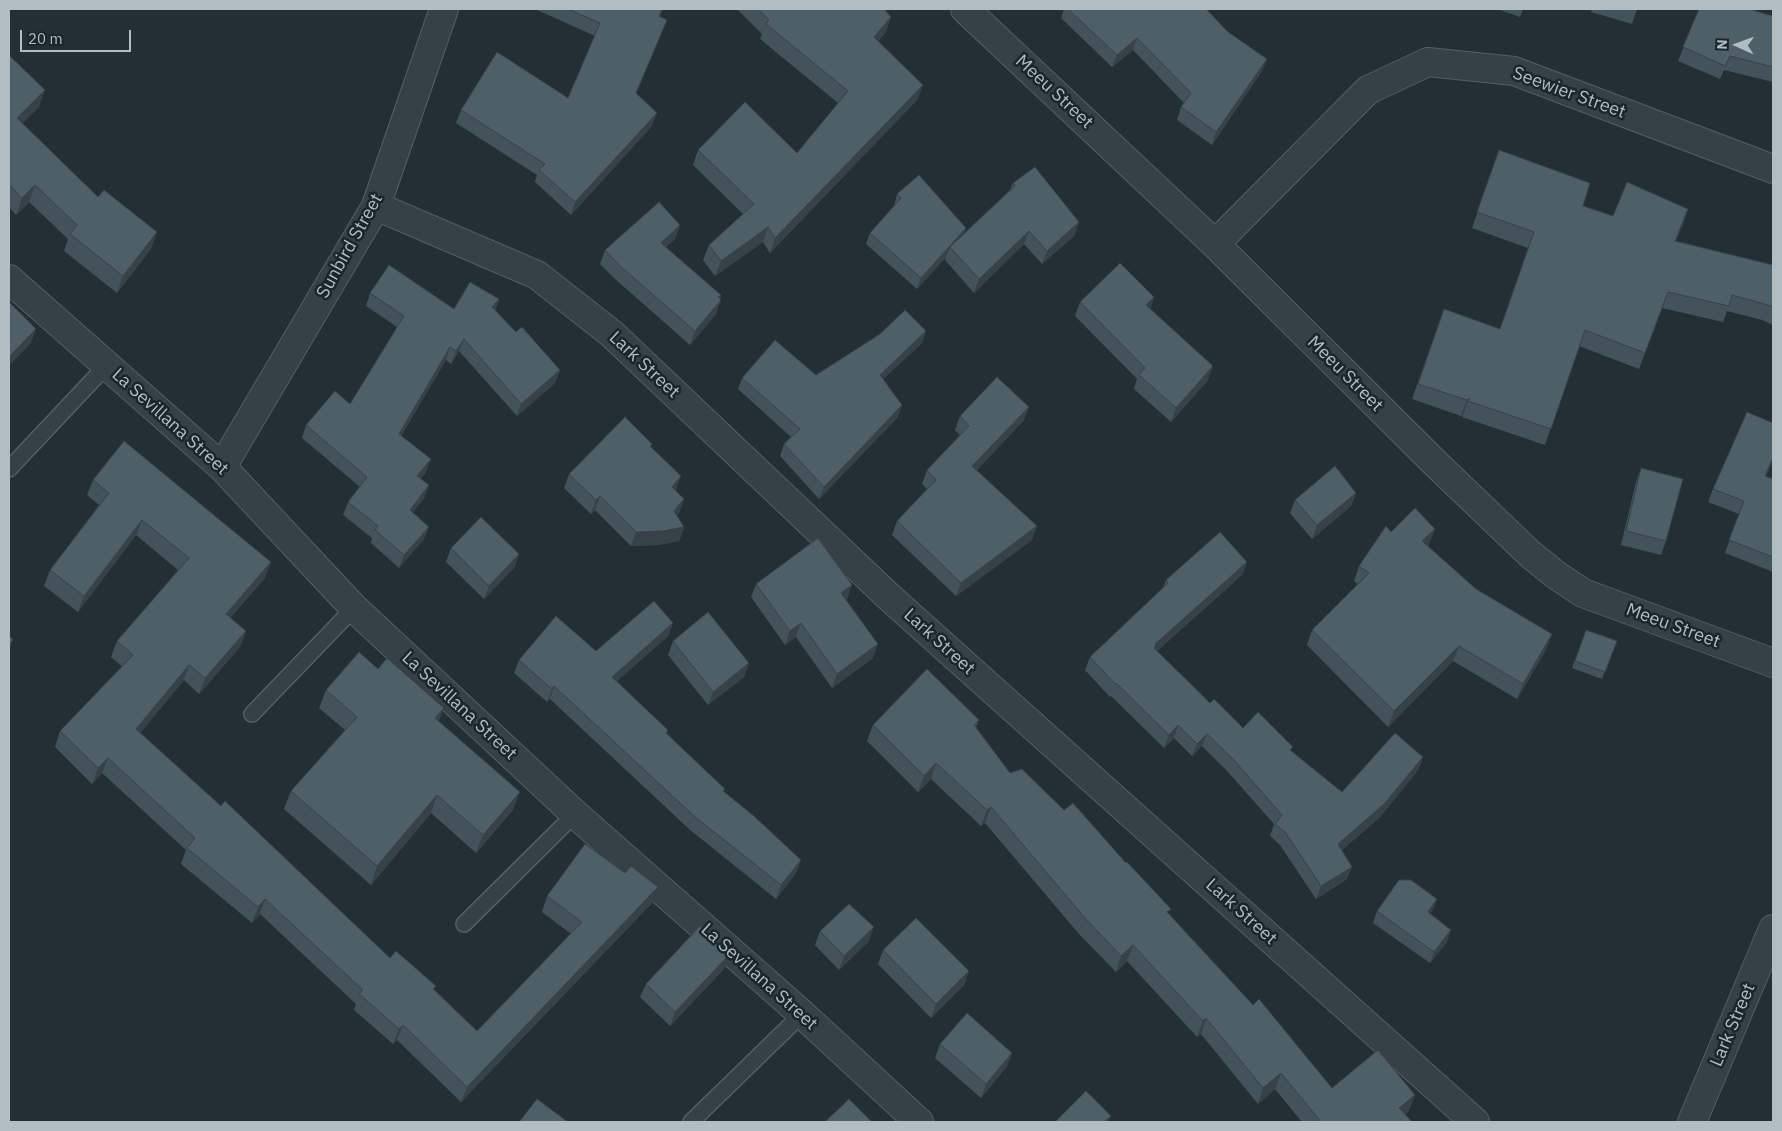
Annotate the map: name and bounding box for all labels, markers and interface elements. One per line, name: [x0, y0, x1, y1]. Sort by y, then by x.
scale bar: [22, 20, 134, 52]
north arrow: [1712, 20, 1762, 70]
text: 20 m: [28, 29, 63, 48]
text: N: [1713, 39, 1731, 50]
street label: Meeu Street: [1011, 51, 1097, 133]
street label: Seewier Street: [1510, 63, 1628, 123]
street label: Sunbird Street: [312, 190, 388, 302]
street label: Lark Street: [604, 327, 684, 403]
street label: Meeu Street: [1303, 332, 1387, 416]
street label: La Sevillana Street: [107, 364, 233, 480]
street label: Meeu Street: [1623, 599, 1723, 653]
street label: Lark Street: [899, 604, 979, 680]
street label: La Sevillana Street: [397, 647, 521, 765]
street label: Lark Street: [1201, 874, 1281, 950]
street label: La Sevillana Street: [696, 919, 822, 1035]
street label: Lark Street: [1706, 980, 1760, 1070]

